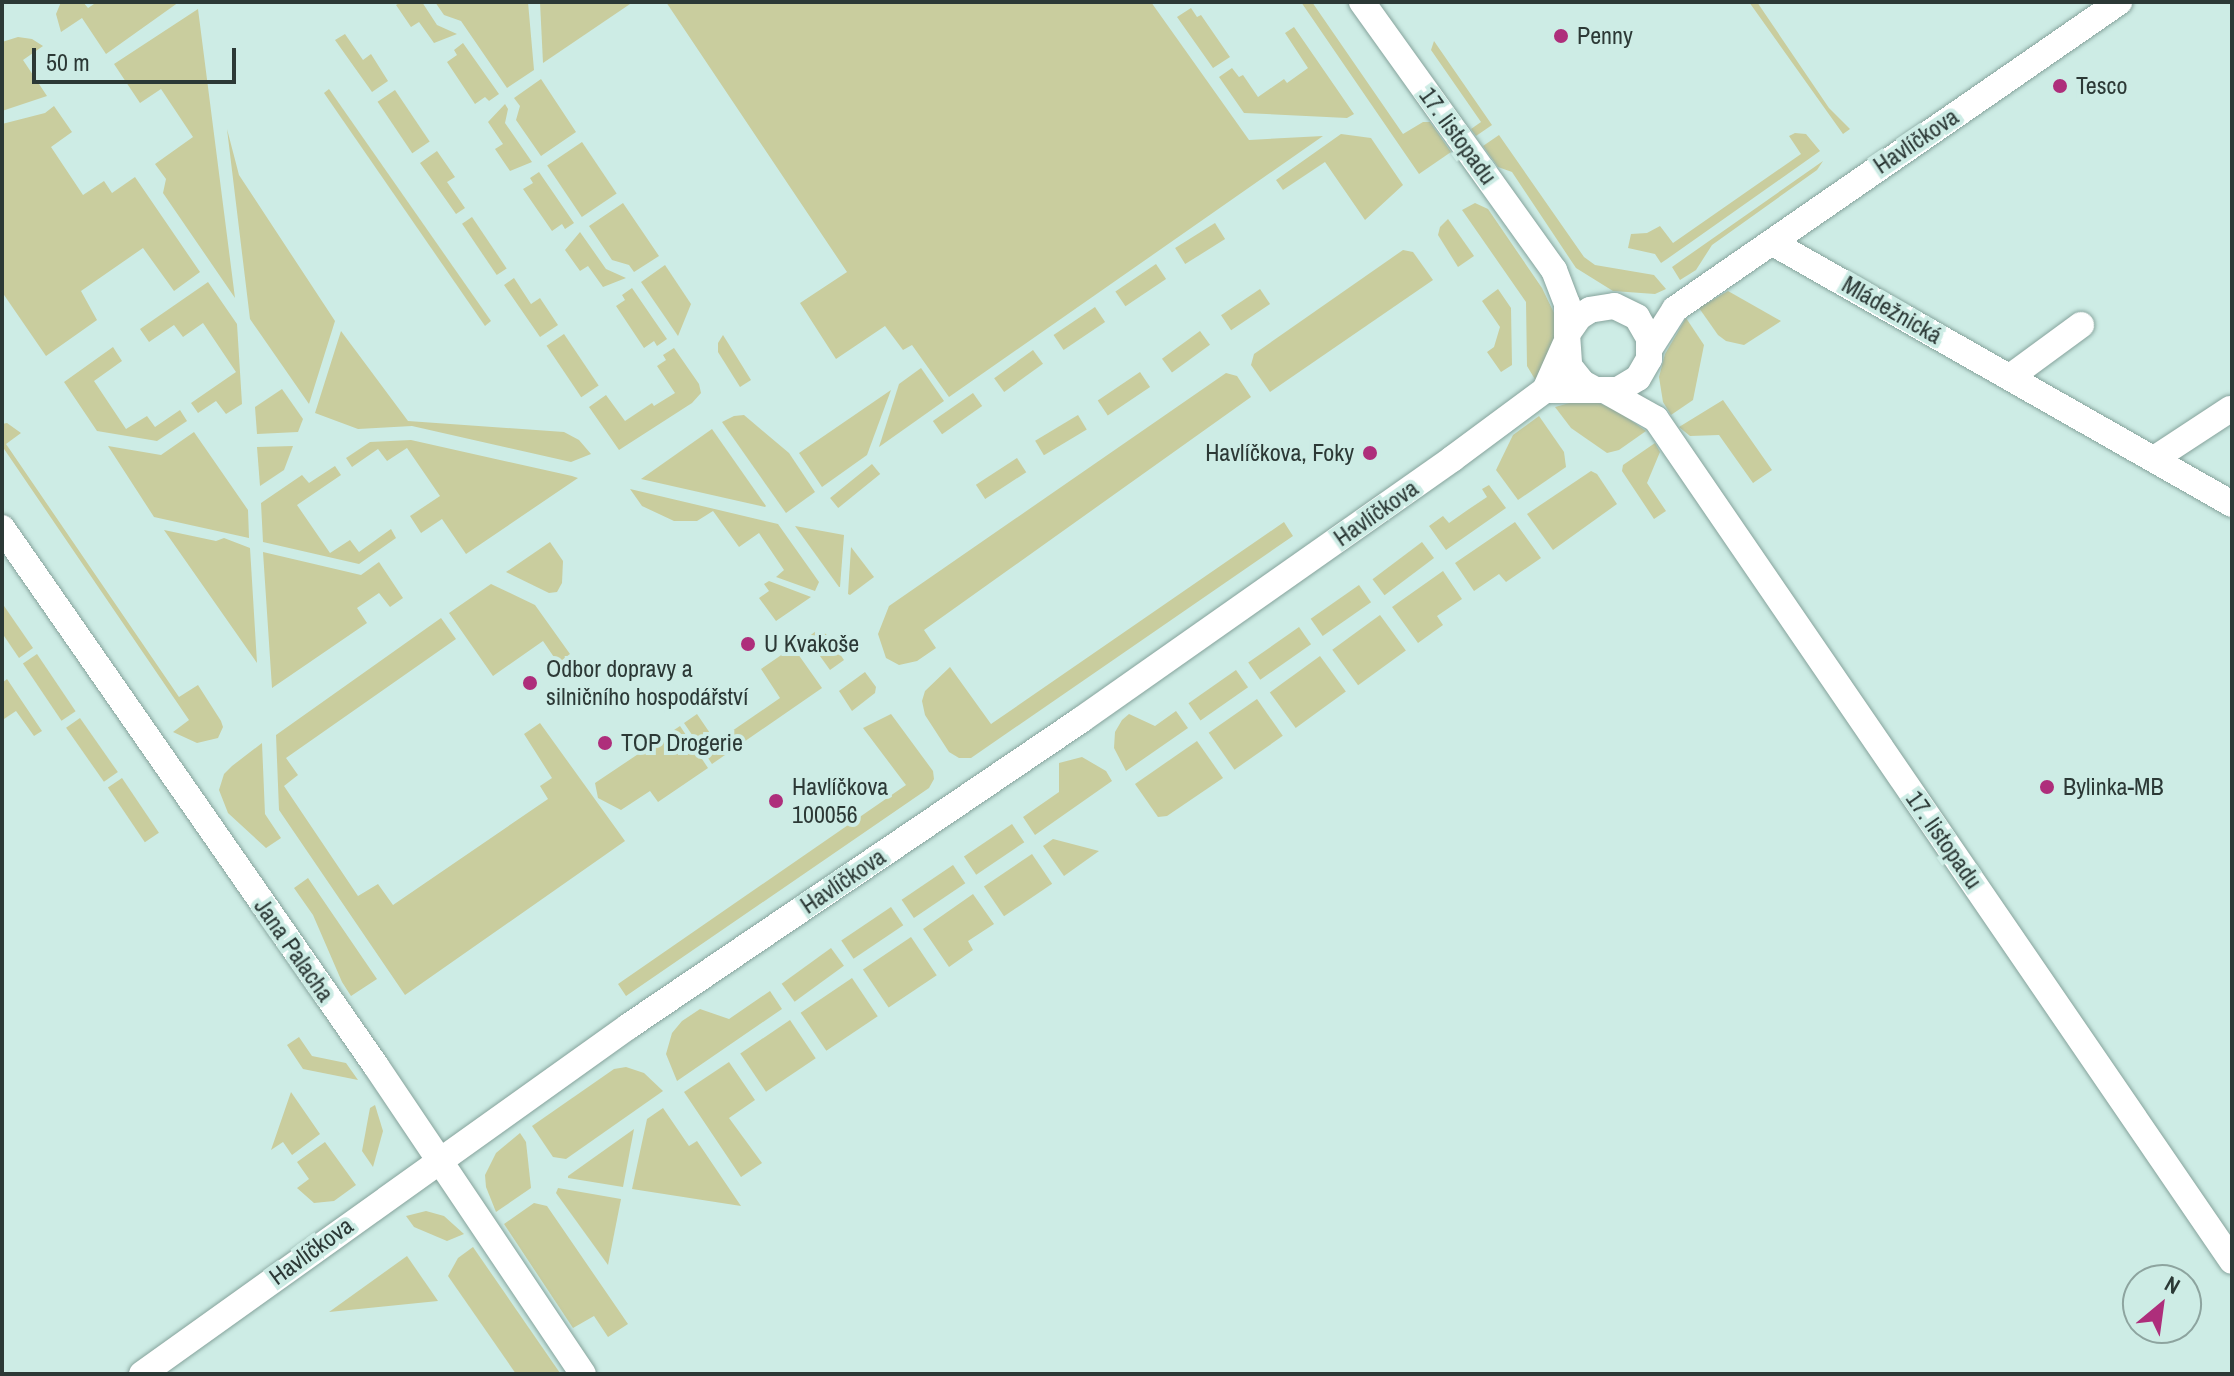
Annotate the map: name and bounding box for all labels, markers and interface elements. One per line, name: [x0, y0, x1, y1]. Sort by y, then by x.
place label: Penny: [1577, 22, 1633, 50]
marker: Penny: [1552, 27, 1570, 45]
scale bar: [36, 32, 240, 82]
text: 50 m: [46, 46, 90, 78]
place label: Tesco: [2076, 72, 2127, 100]
marker: Tesco: [2051, 77, 2069, 95]
street label: 17. listopadu: [1413, 82, 1503, 190]
street label: Havlíčkova: [1868, 102, 1964, 180]
street label: Mládežnická: [1837, 270, 1947, 350]
place label: Havlíčkova, Foky: [1205, 439, 1354, 467]
marker: Havlíčkova, Foky: [1361, 444, 1379, 462]
street label: Havlíčkova: [1328, 474, 1424, 552]
place label: U Kvakoše: [764, 630, 859, 658]
marker: U Kvakoše: [739, 635, 757, 653]
place label: Odbor dopravy a silničního hospodářství: [546, 655, 748, 711]
marker: Odbor dopravy a silničního hospodářství: [521, 674, 539, 692]
place label: TOP Drogerie: [621, 729, 743, 757]
marker: TOP Drogerie: [596, 734, 614, 752]
place label: Havlíčkova 100056: [792, 773, 888, 829]
place label: Bylinka-MB: [2063, 773, 2164, 801]
marker: Bylinka-MB: [2038, 778, 2056, 796]
street label: 17. listopadu: [1900, 786, 1988, 894]
marker: Havlíčkova 100056: [767, 792, 785, 810]
street label: Havlíčkova: [795, 842, 891, 920]
street label: Jana Palacha: [248, 893, 340, 1007]
street label: Havlíčkova: [264, 1211, 358, 1291]
north arrow: [2122, 1264, 2202, 1344]
text: N: [2160, 1268, 2186, 1301]

